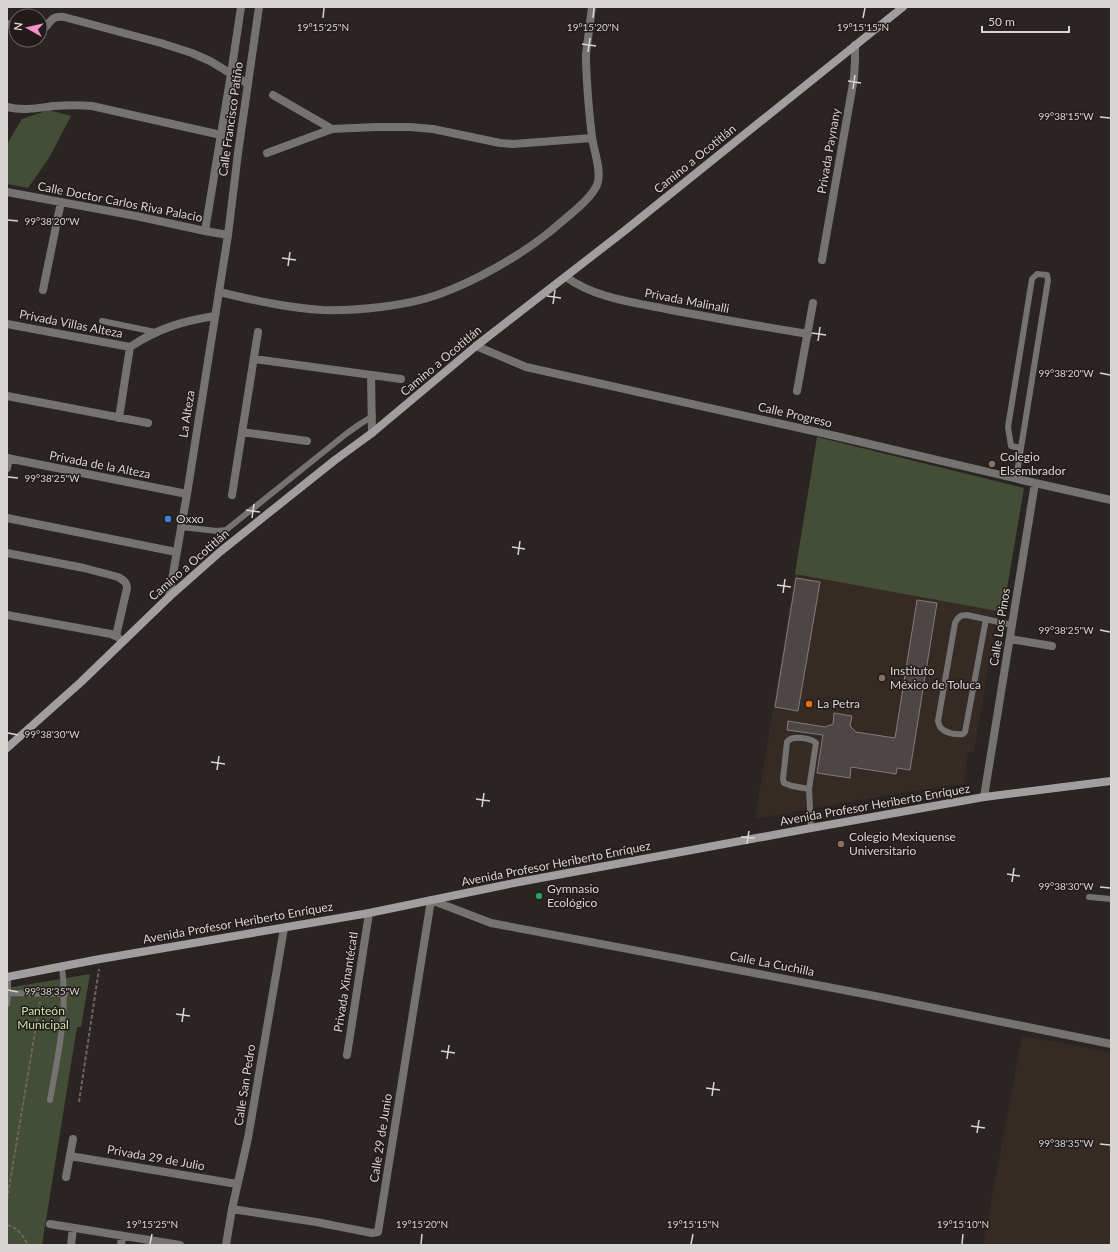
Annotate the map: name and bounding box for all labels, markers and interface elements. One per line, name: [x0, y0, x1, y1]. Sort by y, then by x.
north arrow: [8, 8, 48, 48]
scale bar: [982, 8, 1069, 34]
text: 50 m: [988, 14, 1015, 29]
text: N: [11, 21, 25, 32]
text: 19°15'25"N: [297, 21, 349, 33]
text: 19°15'20"N: [567, 21, 619, 33]
text: 19°15'15"N: [837, 21, 889, 33]
street label: Calle Francisco Patiño: [215, 61, 246, 177]
street label: Privada Paynany: [814, 106, 844, 195]
text: 99°38'15"W: [1038, 110, 1094, 122]
street label: Camino a Ocotitlán: [651, 121, 739, 196]
street label: Calle Doctor Carlos Riva Palacio: [36, 178, 204, 225]
text: 99°38'20"W: [24, 215, 80, 227]
street label: Privada Malinalli: [643, 285, 731, 316]
street label: Privada Villas Alteza: [18, 306, 124, 341]
street label: Camino a Ocotitlán: [397, 322, 484, 399]
text: 99°38'20"W: [1038, 367, 1094, 379]
street label: La Alteza: [175, 389, 198, 439]
street label: Calle Progreso: [757, 399, 834, 430]
street label: Privada de la Alteza: [48, 447, 152, 482]
place label: Colegio Elsembrador: [1000, 449, 1067, 478]
marker: Colegio Elsembrador: [987, 459, 997, 469]
text: 99°38'25"W: [24, 472, 80, 484]
place label: Oxxo: [176, 511, 204, 526]
marker: Oxxo: [163, 514, 173, 524]
street label: Camino a Ocotitlán: [145, 526, 232, 604]
street label: Calle Los Pinos: [986, 587, 1013, 667]
text: 99°38'25"W: [1038, 624, 1094, 636]
place label: Instituto México de Toluca: [890, 663, 981, 692]
marker: Instituto México de Toluca: [877, 673, 887, 683]
place label: La Petra: [817, 696, 860, 711]
marker: La Petra: [804, 699, 814, 709]
text: 99°38'30"W: [24, 728, 80, 740]
street label: Avenida Profesor Heriberto Enríquez: [779, 780, 972, 829]
place label: Colegio Mexiquense Universitario: [849, 829, 956, 858]
street label: Avenida Profesor Heriberto Enríquez: [460, 838, 653, 889]
marker: Colegio Mexiquense Universitario: [836, 839, 846, 849]
text: 99°38'30"W: [1038, 880, 1094, 892]
place label: Gymnasio Ecológico: [547, 881, 599, 910]
marker: Gymnasio Ecológico: [534, 891, 544, 901]
street label: Avenida Profesor Heriberto Enríquez: [142, 898, 335, 947]
street label: Privada Xinantécatl: [330, 931, 361, 1033]
street label: Calle La Cuchilla: [729, 948, 816, 979]
text: 99°38'35"W: [24, 985, 80, 997]
park label: Panteón Municipal: [17, 1003, 69, 1032]
street label: Calle San Pedro: [231, 1043, 258, 1127]
street label: Calle 29 de Junio: [366, 1092, 395, 1183]
text: 99°38'35"W: [1038, 1137, 1094, 1149]
street label: Privada 29 de Julio: [106, 1142, 206, 1174]
text: 19°15'25"N: [126, 1218, 178, 1230]
text: 19°15'20"N: [396, 1218, 448, 1230]
text: 19°15'15"N: [667, 1218, 719, 1230]
text: 19°15'10"N: [937, 1218, 989, 1230]

